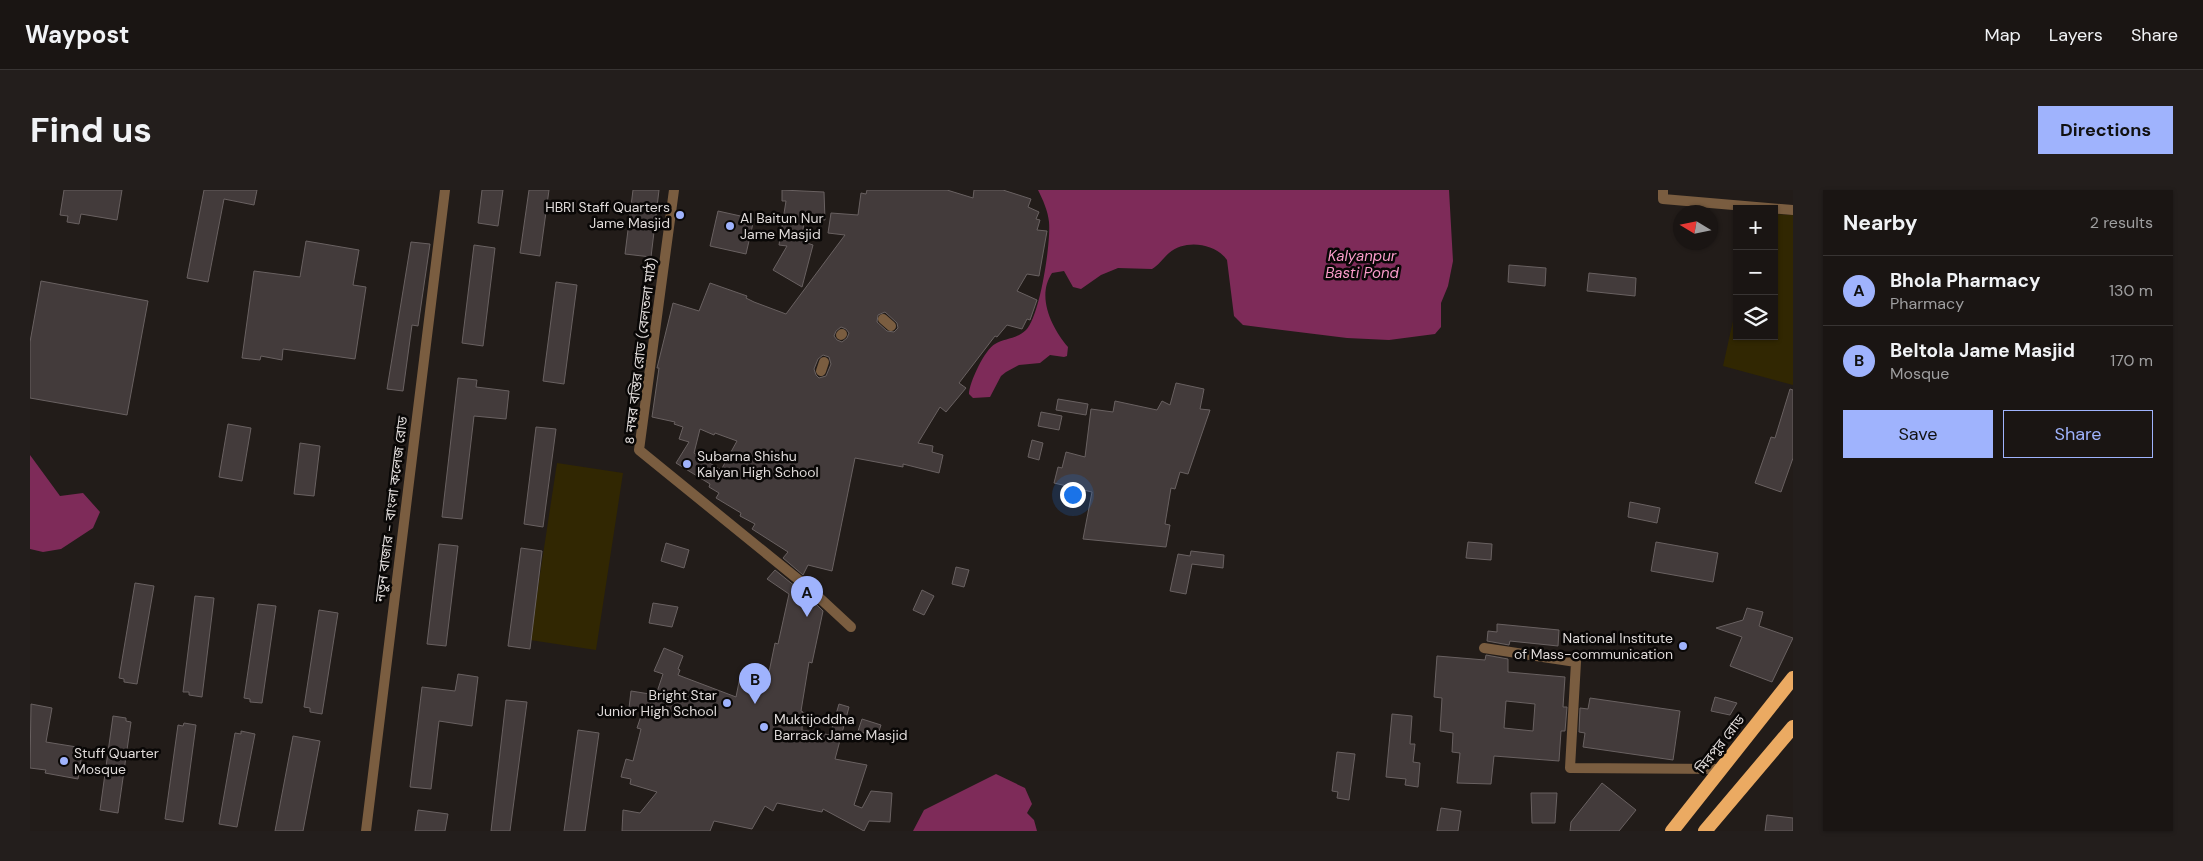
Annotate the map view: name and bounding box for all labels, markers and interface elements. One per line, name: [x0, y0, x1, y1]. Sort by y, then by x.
text: Waypost: [25, 19, 129, 50]
text: Map: [1985, 23, 2021, 47]
text: Layers: [2049, 23, 2103, 47]
text: Share: [2131, 23, 2178, 47]
button: Directions: [2038, 106, 2173, 154]
text: Find us: [30, 107, 152, 153]
place label: HBRI Staff Quarters Jame Masjid: [545, 198, 670, 232]
north arrow: [1673, 205, 1718, 250]
map controls: [1733, 205, 1778, 340]
button: +: [1733, 205, 1778, 250]
marker: HBRI Staff Quarters Jame Masjid: [674, 209, 686, 221]
place label: Al Baitun Nur Jame Masjid: [740, 209, 824, 243]
text: Nearby: [1843, 209, 1917, 237]
text: 2 results: [2090, 212, 2153, 233]
marker: Al Baitun Nur Jame Masjid: [724, 220, 736, 232]
water label: Kalyanpur Basti Pond: [1325, 246, 1399, 283]
button: −: [1733, 250, 1778, 295]
street label: ৪ নম্বর বস্তির রোড (বেলতলা মাঠ): [620, 257, 660, 445]
text: Bhola Pharmacy: [1890, 268, 2040, 293]
text: A: [1853, 280, 1865, 301]
text: 130 m: [2109, 280, 2153, 301]
text: Pharmacy: [1890, 293, 1964, 314]
button: layers: [1733, 295, 1778, 340]
text: Beltola Jame Masjid: [1890, 338, 2075, 363]
text: B: [1854, 350, 1864, 371]
text: 170 m: [2110, 350, 2153, 371]
text: Mosque: [1890, 363, 1949, 384]
button: Save: [1843, 410, 1993, 458]
button: Share: [2003, 410, 2153, 458]
street label: নতুন বাজার - বাংলা কলেজ রোড: [371, 414, 412, 604]
place label: Subarna Shishu Kalyan High School: [697, 447, 819, 481]
marker: Subarna Shishu Kalyan High School: [681, 458, 693, 470]
your location: [1060, 482, 1086, 508]
pin: A: [791, 576, 823, 617]
place label: National Institute of Mass-communication: [1514, 629, 1673, 663]
marker: National Institute of Mass-communication: [1677, 640, 1689, 652]
pin: B: [739, 663, 771, 704]
place label: Bright Star Junior High School: [597, 686, 717, 720]
marker: Bright Star Junior High School: [721, 697, 733, 709]
place label: Muktijoddha Barrack Jame Masjid: [774, 710, 908, 744]
street label: মিরপুর রোড: [1691, 710, 1749, 778]
marker: Muktijoddha Barrack Jame Masjid: [758, 721, 770, 733]
place label: Stuff Quarter Mosque: [74, 744, 159, 778]
marker: Stuff Quarter Mosque: [58, 755, 70, 767]

